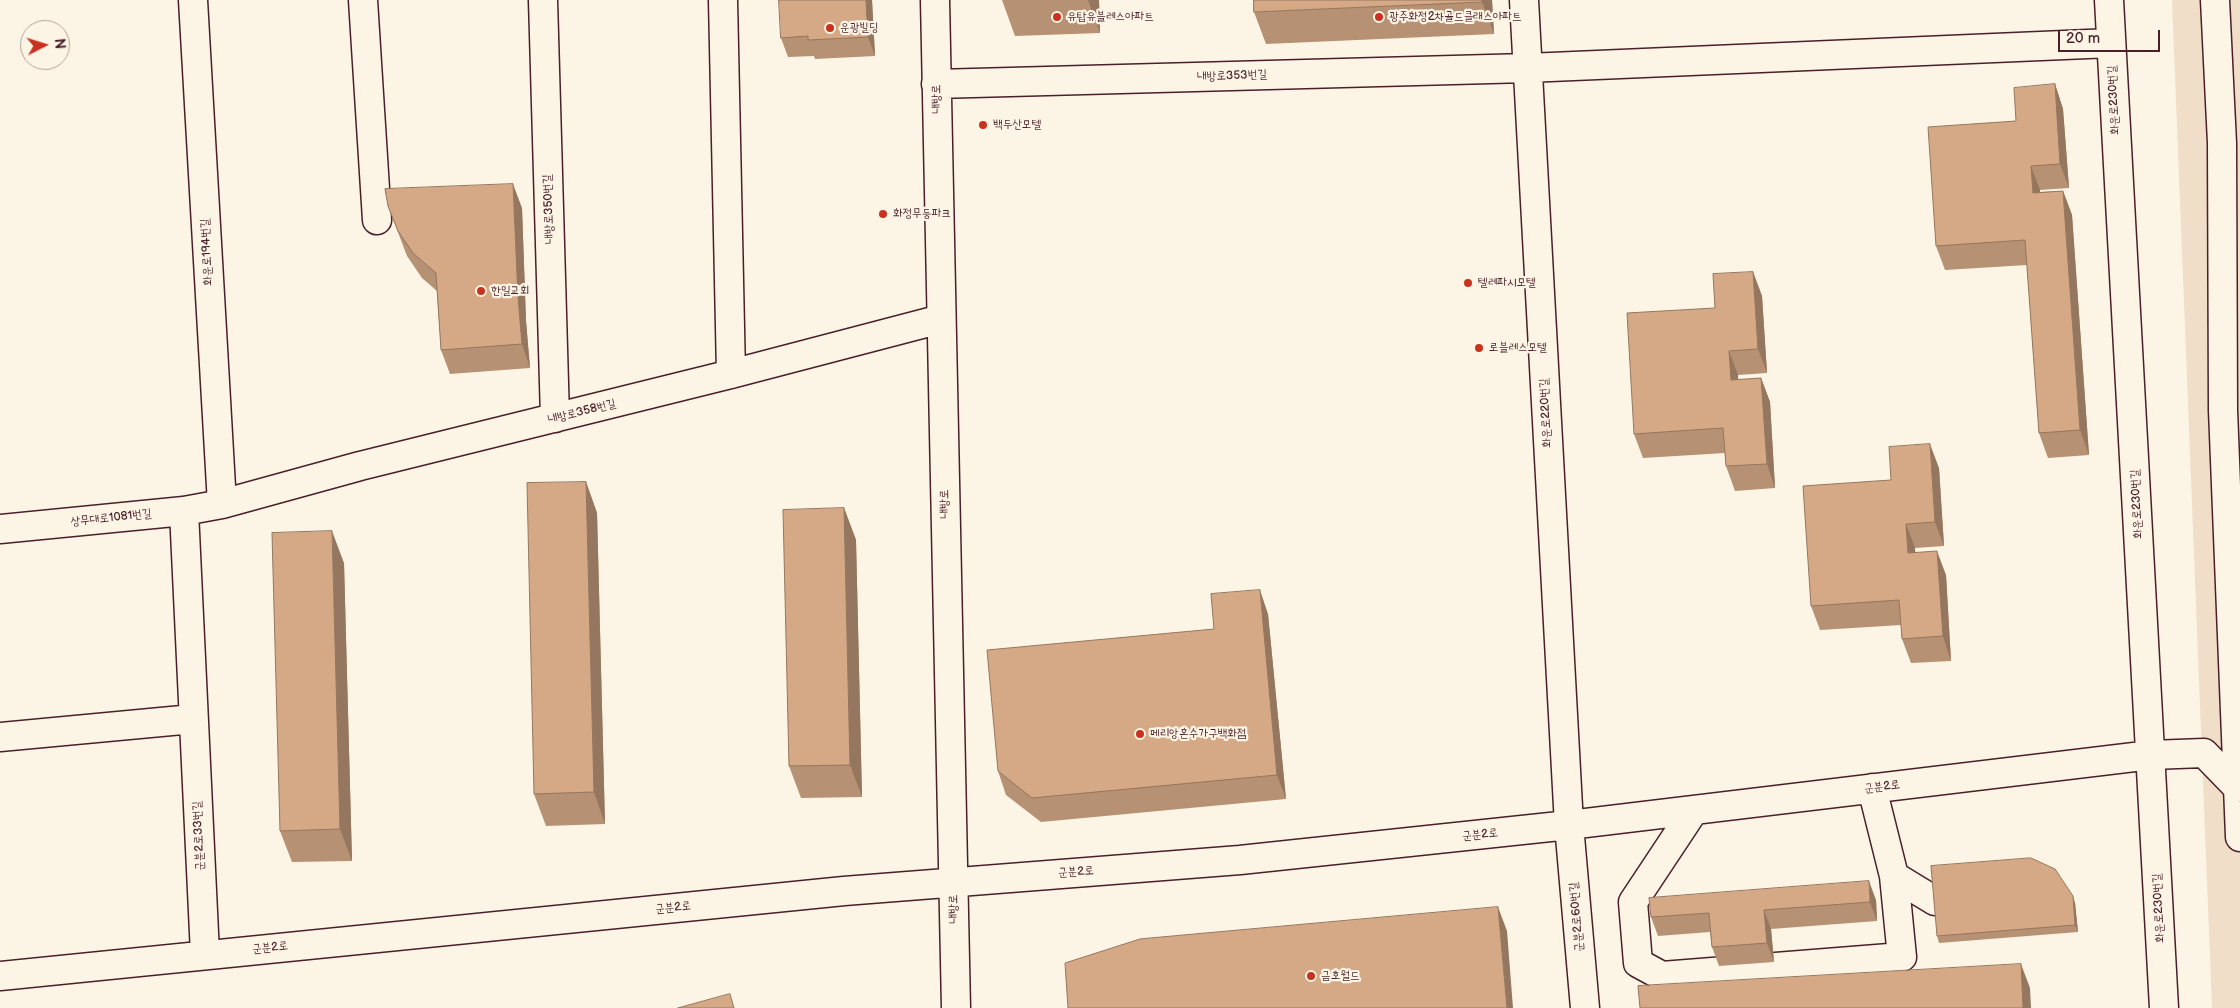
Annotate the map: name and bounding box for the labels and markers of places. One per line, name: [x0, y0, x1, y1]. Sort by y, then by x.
place label: 유탑유블레스아파트: [1067, 10, 1154, 24]
place label: 광주화정2차골드클래스아파트: [1389, 10, 1522, 24]
marker: 유탑유블레스아파트: [1051, 11, 1063, 23]
marker: 광주화정2차골드클래스아파트: [1373, 11, 1385, 23]
place label: 운광빌딩: [840, 21, 879, 35]
marker: 운광빌딩: [824, 22, 836, 34]
place label: 백두산모텔: [993, 118, 1041, 132]
marker: 백두산모텔: [977, 119, 989, 131]
place label: 화정무등파크: [893, 207, 951, 221]
marker: 화정무등파크: [877, 208, 889, 220]
place label: 텔레파시모텔: [1478, 276, 1536, 290]
marker: 텔레파시모텔: [1462, 277, 1474, 289]
place label: 한일교회: [491, 284, 530, 298]
marker: 한일교회: [475, 285, 487, 297]
place label: 로블레스모텔: [1489, 341, 1547, 355]
marker: 로블레스모텔: [1473, 342, 1485, 354]
place label: 메리앙혼수가구백화점: [1150, 727, 1247, 741]
marker: 메리앙혼수가구백화점: [1134, 728, 1146, 740]
place label: 금호월드: [1321, 969, 1360, 983]
marker: 금호월드: [1305, 970, 1317, 982]

